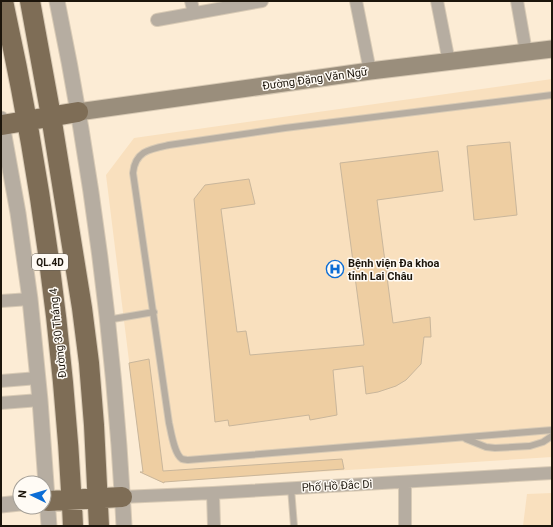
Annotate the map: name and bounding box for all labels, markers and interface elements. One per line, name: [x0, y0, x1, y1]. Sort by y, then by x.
street label: Đường Đặng Văn Ngữ: [262, 65, 369, 93]
road number: QL.4D: [32, 254, 68, 270]
place label: Bệnh viện Đa khoa tỉnh Lai Châu: [348, 257, 440, 283]
hospital icon: Bệnh viện Đa khoa tỉnh Lai Châu: [325, 259, 345, 279]
street label: Đường 30 Tháng 4: [47, 288, 69, 378]
north arrow: [12, 475, 52, 515]
street label: Phố Hồ Đắc Di: [301, 478, 373, 494]
text: N: [16, 490, 29, 499]

